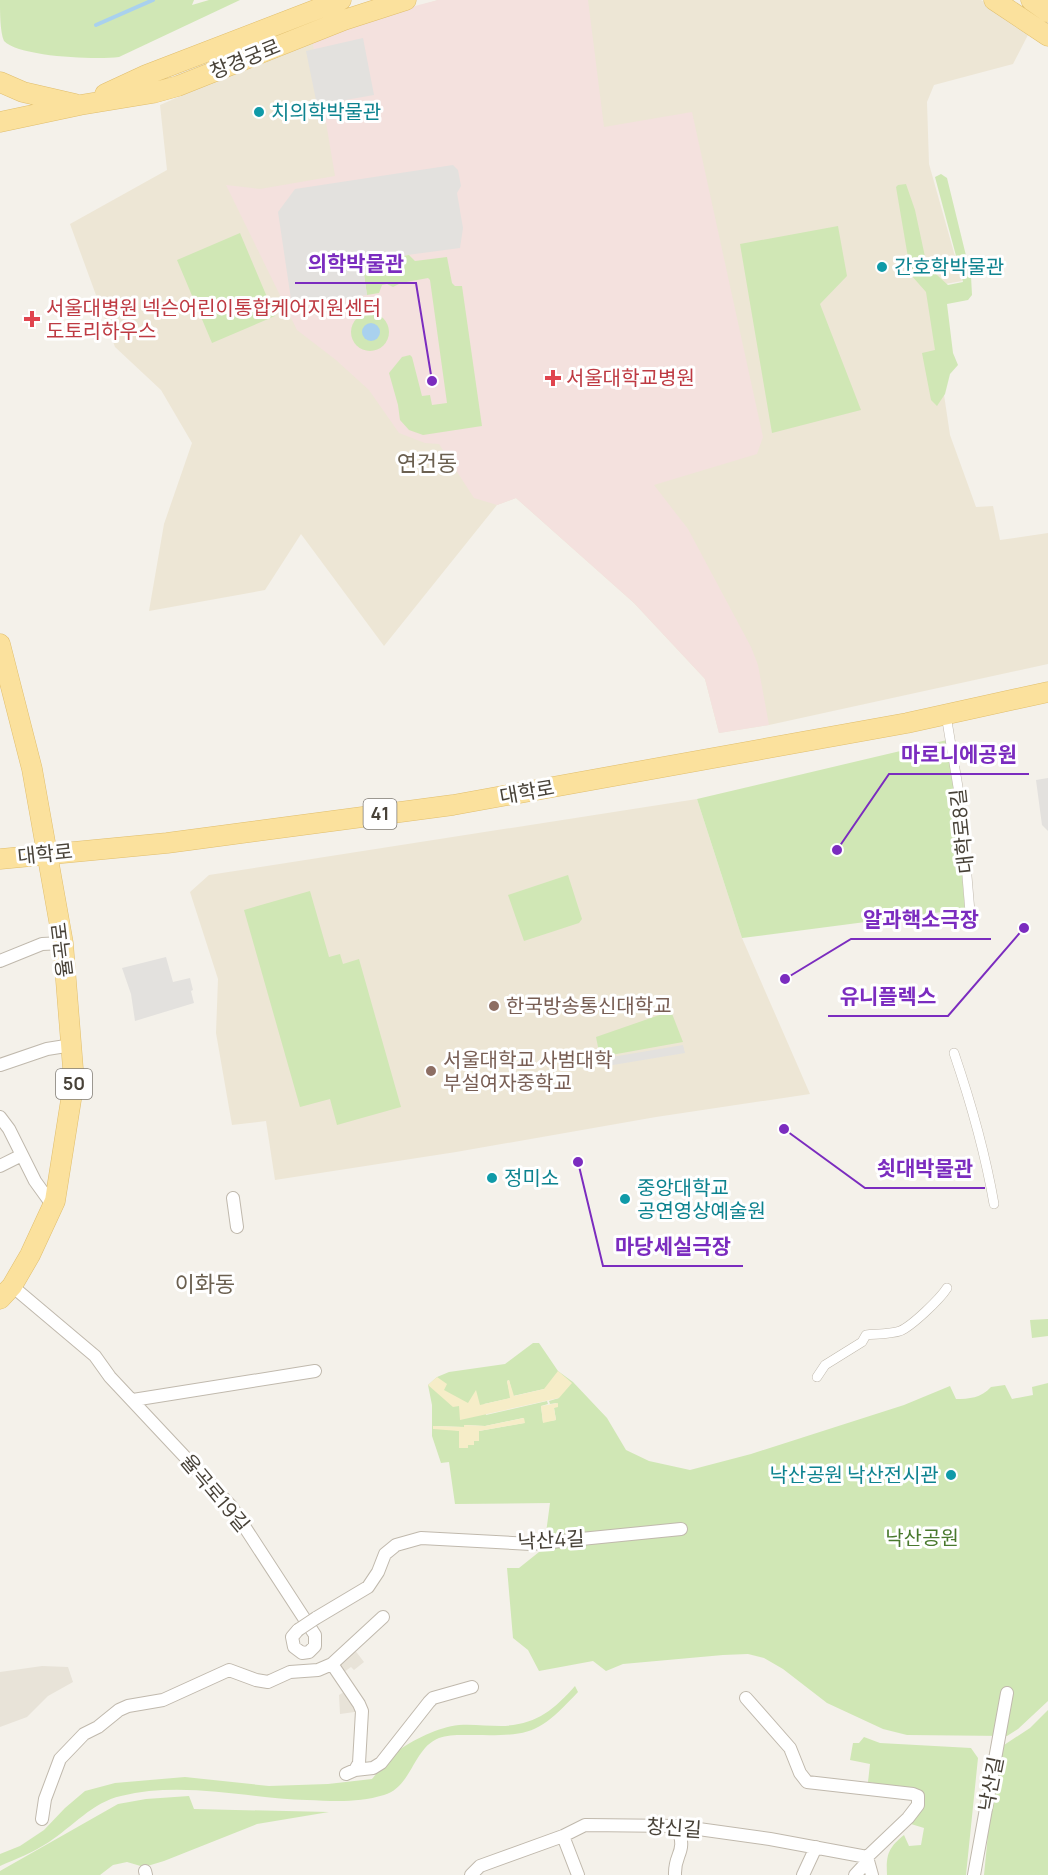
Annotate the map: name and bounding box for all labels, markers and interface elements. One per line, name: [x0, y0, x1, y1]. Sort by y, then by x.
street label: 창경궁로: [206, 32, 284, 85]
place label: 치의학박물관: [271, 98, 381, 125]
marker: 치의학박물관: [252, 105, 266, 119]
callout: 의학박물관: [295, 244, 416, 283]
text: 의학박물관: [308, 249, 404, 277]
place label: 간호학박물관: [894, 253, 1004, 280]
marker: 간호학박물관: [875, 260, 889, 274]
place label: 서울대병원 넥슨어린이통합케어지원센터 도토리하우스: [46, 294, 381, 344]
marker: 서울대병원 넥슨어린이통합케어지원센터 도토리하우스: [23, 310, 41, 328]
place label: 서울대학교병원: [566, 364, 695, 391]
marker: 서울대학교병원: [544, 369, 562, 387]
district label: 연건동: [397, 448, 457, 478]
callout: 마로니에공원: [889, 735, 1029, 774]
text: 마로니에공원: [901, 740, 1017, 768]
street label: 대학로: [497, 773, 556, 810]
street label: 대학로8길: [944, 787, 979, 875]
road number: 41: [364, 799, 397, 829]
street label: 대학로: [16, 837, 74, 870]
callout: 알과핵소극장: [851, 900, 991, 939]
text: 알과핵소극장: [863, 905, 979, 933]
street label: 율곡로: [45, 921, 78, 979]
callout: 유니플렉스: [828, 977, 948, 1016]
text: 유니플렉스: [840, 982, 936, 1010]
place label: 한국방송통신대학교: [506, 992, 672, 1019]
marker: 한국방송통신대학교: [487, 999, 501, 1013]
place label: 서울대학교 사범대학 부설여자중학교: [443, 1046, 613, 1096]
marker: 서울대학교 사범대학 부설여자중학교: [424, 1064, 438, 1078]
road number: 50: [56, 1069, 92, 1099]
callout: 쇳대박물관: [865, 1149, 985, 1188]
text: 쇳대박물관: [877, 1154, 973, 1182]
place label: 정미소: [504, 1164, 559, 1191]
marker: 정미소: [485, 1171, 499, 1185]
place label: 중앙대학교 공연영상예술원: [637, 1174, 766, 1224]
marker: 중앙대학교 공연영상예술원: [618, 1192, 632, 1206]
callout: 마당세실극장: [603, 1227, 743, 1266]
text: 마당세실극장: [615, 1232, 731, 1260]
district label: 이화동: [175, 1269, 235, 1299]
street label: 율곡로19길: [175, 1448, 256, 1537]
place label: 낙산공원 낙산전시관: [769, 1461, 939, 1488]
marker: 낙산공원 낙산전시관: [944, 1468, 958, 1482]
street label: 낙산4길: [517, 1524, 585, 1555]
park label: 낙산공원: [885, 1524, 959, 1551]
street label: 낙산길: [972, 1754, 1009, 1814]
street label: 창신길: [646, 1812, 703, 1843]

